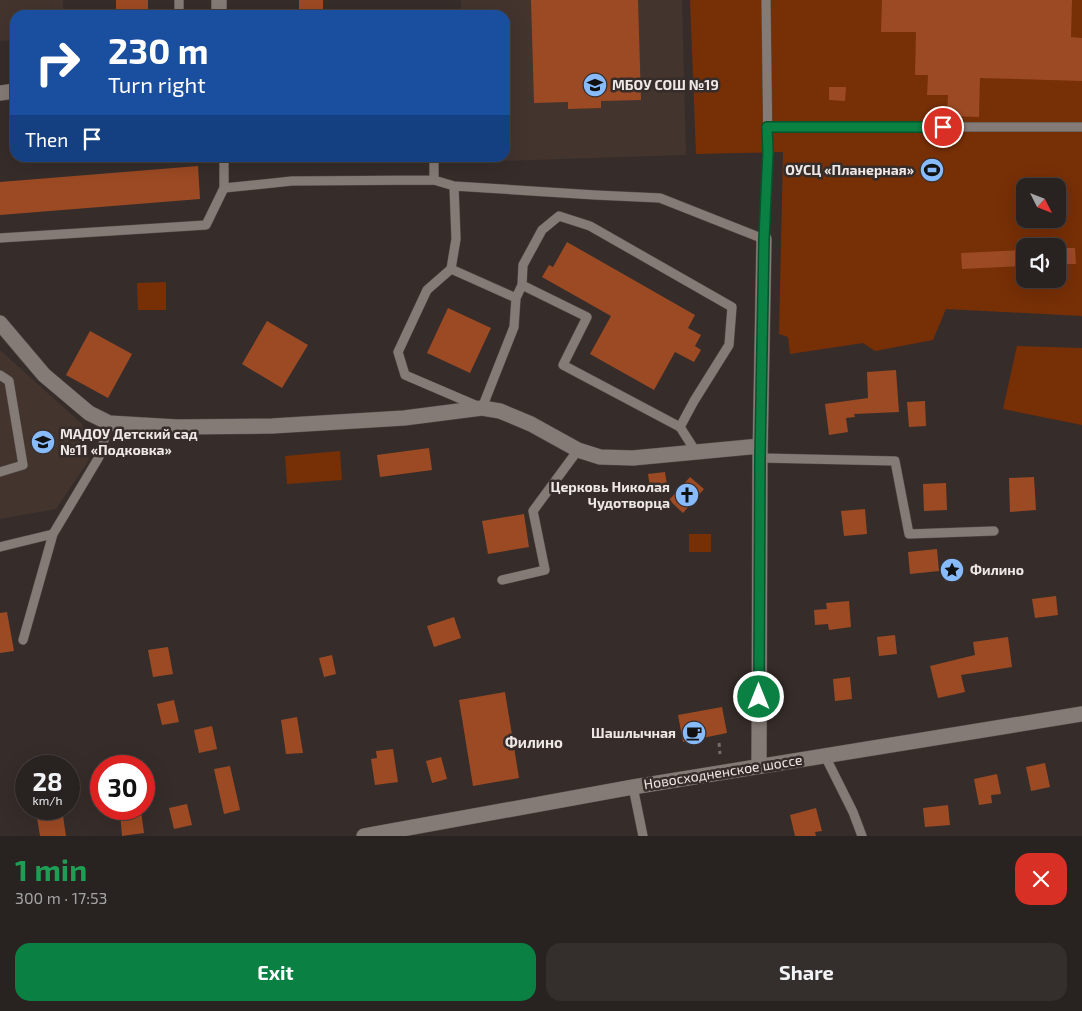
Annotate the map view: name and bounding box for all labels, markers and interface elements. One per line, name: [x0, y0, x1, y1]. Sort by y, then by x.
text: 230 m: [108, 29, 209, 71]
icon: right: [25, 30, 90, 95]
text: Turn right: [108, 71, 206, 97]
school or university icon: МБОУ СОШ №19: [582, 72, 608, 98]
place label: МБОУ СОШ №19: [612, 76, 719, 93]
pin: [922, 106, 964, 148]
icon: arrive: [929, 113, 957, 141]
icon: arrive: [78, 125, 106, 153]
text: Then: [25, 128, 68, 151]
sports icon: ОУСЦ «Планерная»: [919, 157, 945, 183]
place label: ОУСЦ «Планерная»: [785, 161, 914, 178]
north arrow: [1016, 178, 1066, 228]
map controls: [1016, 178, 1066, 288]
button: sound: [1016, 238, 1066, 288]
place label: МАДОУ Детский сад №11 «Подковка»: [60, 425, 198, 458]
school or university icon: МАДОУ Детский сад №11 «Подковка»: [30, 429, 56, 455]
place label: Церковь Николая Чудотворца: [550, 478, 670, 511]
church icon: Церковь Николая Чудотворца: [674, 482, 700, 508]
place icon: Филино: [939, 557, 965, 583]
place label: Филино: [970, 561, 1024, 578]
position arrow: [732, 670, 784, 722]
cafe icon: Шашлычная: [681, 720, 707, 746]
place label: Шашлычная: [591, 724, 676, 741]
district label: Филино: [505, 733, 563, 751]
street label: Новосходненское шоссе: [642, 751, 804, 792]
speed limit sign: 30: [90, 755, 155, 820]
text: 28: [32, 766, 63, 796]
text: km/h: [33, 793, 62, 807]
text: 1 min: [15, 851, 87, 887]
button: close: [1015, 853, 1067, 905]
text: 300 m · 17:53: [15, 888, 108, 907]
button: Exit: [15, 943, 536, 1001]
button: Share: [546, 943, 1067, 1001]

